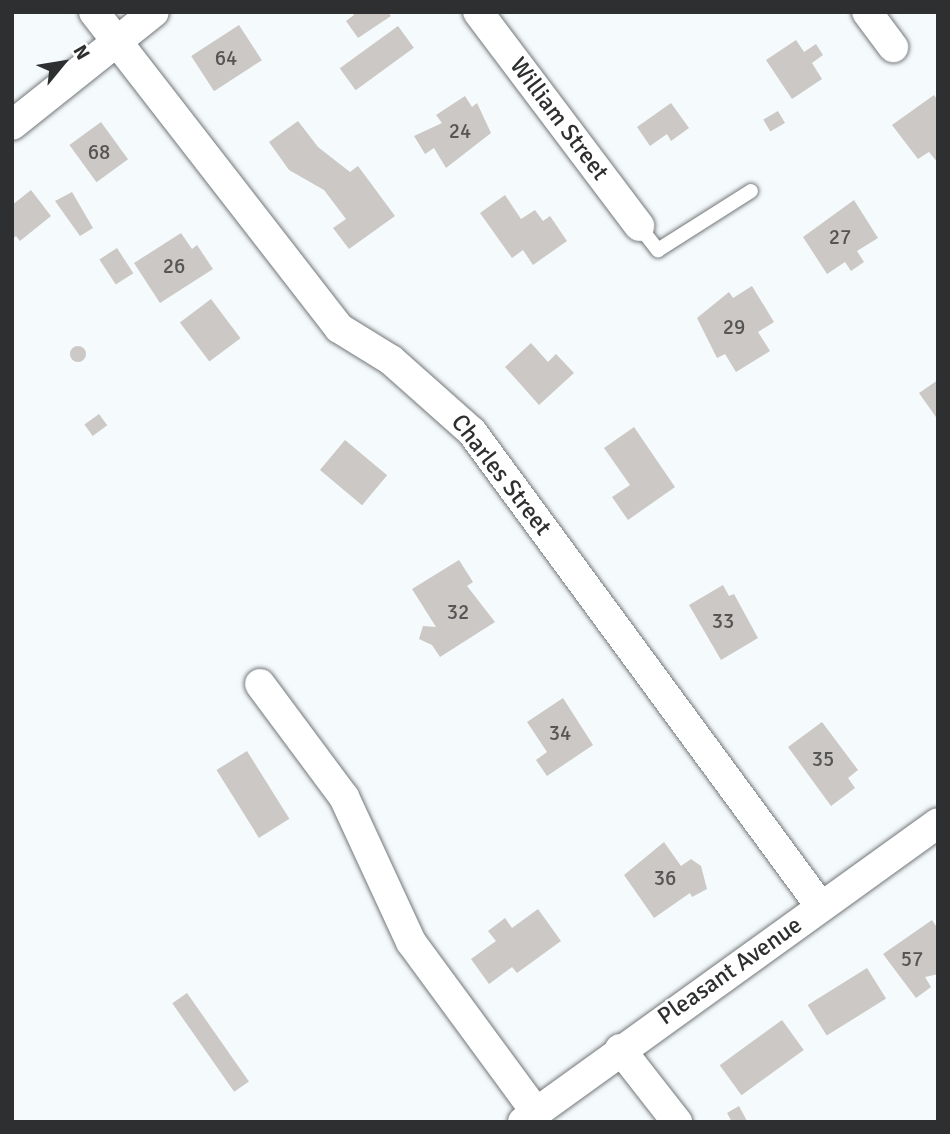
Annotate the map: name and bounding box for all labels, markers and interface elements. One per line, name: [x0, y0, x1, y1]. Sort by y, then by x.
north arrow: [28, 28, 98, 98]
text: N: [67, 41, 95, 64]
house number: 64: [215, 45, 237, 71]
street label: William Street: [503, 52, 615, 186]
house number: 24: [449, 118, 471, 144]
house number: 68: [88, 139, 110, 165]
house number: 27: [829, 224, 851, 250]
house number: 26: [163, 253, 185, 279]
house number: 29: [723, 314, 745, 340]
street label: Charles Street: [445, 409, 557, 541]
house number: 32: [447, 599, 469, 625]
house number: 33: [712, 608, 734, 634]
house number: 34: [549, 720, 571, 746]
house number: 35: [812, 746, 834, 772]
house number: 36: [654, 865, 676, 891]
street label: Pleasant Avenue: [652, 911, 808, 1031]
house number: 57: [901, 946, 923, 972]

